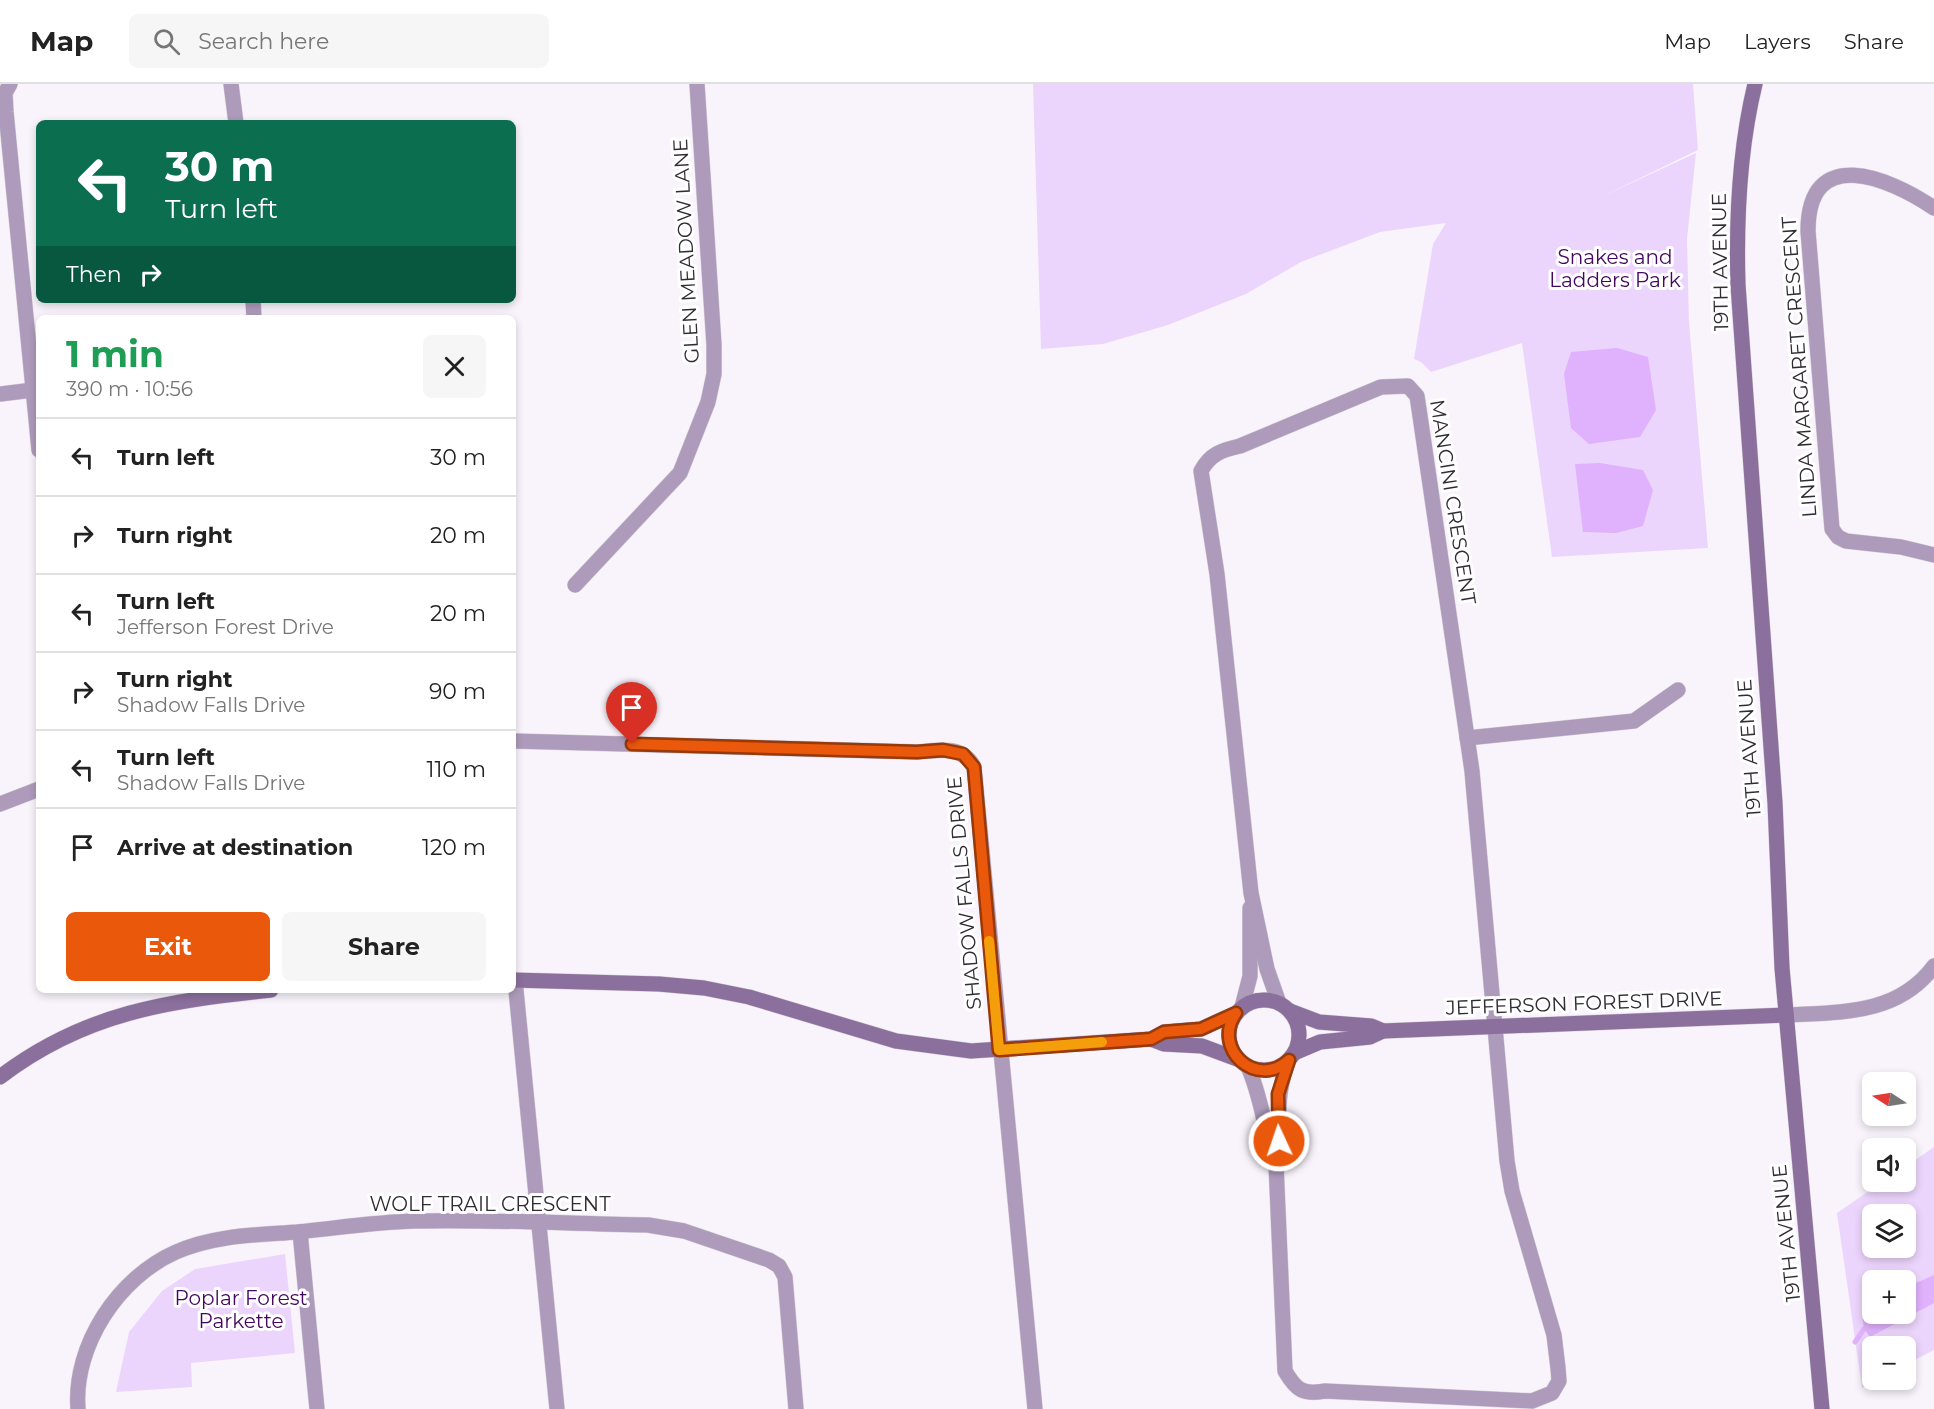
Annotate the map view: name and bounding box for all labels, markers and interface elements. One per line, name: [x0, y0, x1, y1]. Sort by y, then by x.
search box: [129, 14, 549, 68]
text: Map: [30, 24, 93, 58]
icon: search: [150, 25, 183, 58]
text: Search here: [198, 28, 329, 55]
text: Map: [1664, 29, 1711, 54]
text: Layers: [1744, 29, 1811, 54]
text: Share: [1844, 29, 1904, 54]
street label: GLEN MEADOW LANE: [668, 138, 704, 364]
text: 30 m: [165, 140, 274, 192]
icon: left: [66, 144, 144, 222]
text: Turn left: [165, 192, 278, 225]
street label: 19TH AVENUE: [1707, 193, 1733, 331]
street label: LINDA MARGARET CRESCENT: [1776, 215, 1821, 518]
park label: Snakes and Ladders Park: [1549, 245, 1681, 292]
icon: right: [134, 258, 167, 291]
text: Then: [66, 261, 122, 288]
text: 1 min: [66, 332, 164, 376]
button: close: [423, 335, 486, 398]
text: 390 m · 10:56: [66, 377, 193, 401]
street label: MANCINI CRESCENT: [1425, 398, 1481, 607]
icon: left: [66, 441, 99, 474]
text: Turn left: [117, 444, 215, 471]
text: 30 m: [430, 444, 486, 471]
icon: right: [66, 519, 99, 552]
text: Turn right: [117, 522, 232, 549]
text: 20 m: [430, 522, 486, 549]
text: Turn left: [117, 588, 215, 615]
icon: left: [66, 597, 99, 630]
text: 20 m: [430, 600, 486, 627]
text: Jefferson Forest Drive: [117, 615, 334, 639]
text: Turn right: [117, 666, 232, 693]
icon: right: [66, 675, 99, 708]
text: 90 m: [429, 678, 486, 705]
street label: 19TH AVENUE: [1732, 678, 1766, 818]
pin: [606, 682, 657, 744]
icon: arrive: [615, 691, 648, 724]
text: Shadow Falls Drive: [117, 693, 305, 717]
text: Turn left: [117, 744, 215, 771]
icon: left: [66, 753, 99, 786]
text: 110 m: [426, 756, 486, 783]
text: Shadow Falls Drive: [117, 771, 305, 795]
street label: SHADOW FALLS DRIVE: [942, 775, 986, 1011]
icon: arrive: [66, 831, 99, 864]
text: Arrive at destination: [117, 834, 353, 861]
text: 120 m: [422, 834, 486, 861]
button: Exit: [66, 912, 270, 981]
button: Share: [282, 912, 486, 981]
street label: JEFFERSON FOREST DRIVE: [1444, 986, 1723, 1020]
north arrow: [1862, 1072, 1916, 1126]
map controls: [1862, 1072, 1916, 1390]
position arrow: [1247, 1109, 1311, 1173]
button: sound: [1862, 1138, 1916, 1192]
street label: 19TH AVENUE: [1767, 1163, 1805, 1303]
street label: WOLF TRAIL CRESCENT: [369, 1192, 611, 1216]
button: layers: [1862, 1204, 1916, 1258]
button: +: [1862, 1270, 1916, 1324]
park label: Poplar Forest Parkette: [174, 1286, 308, 1333]
button: −: [1862, 1336, 1916, 1390]

